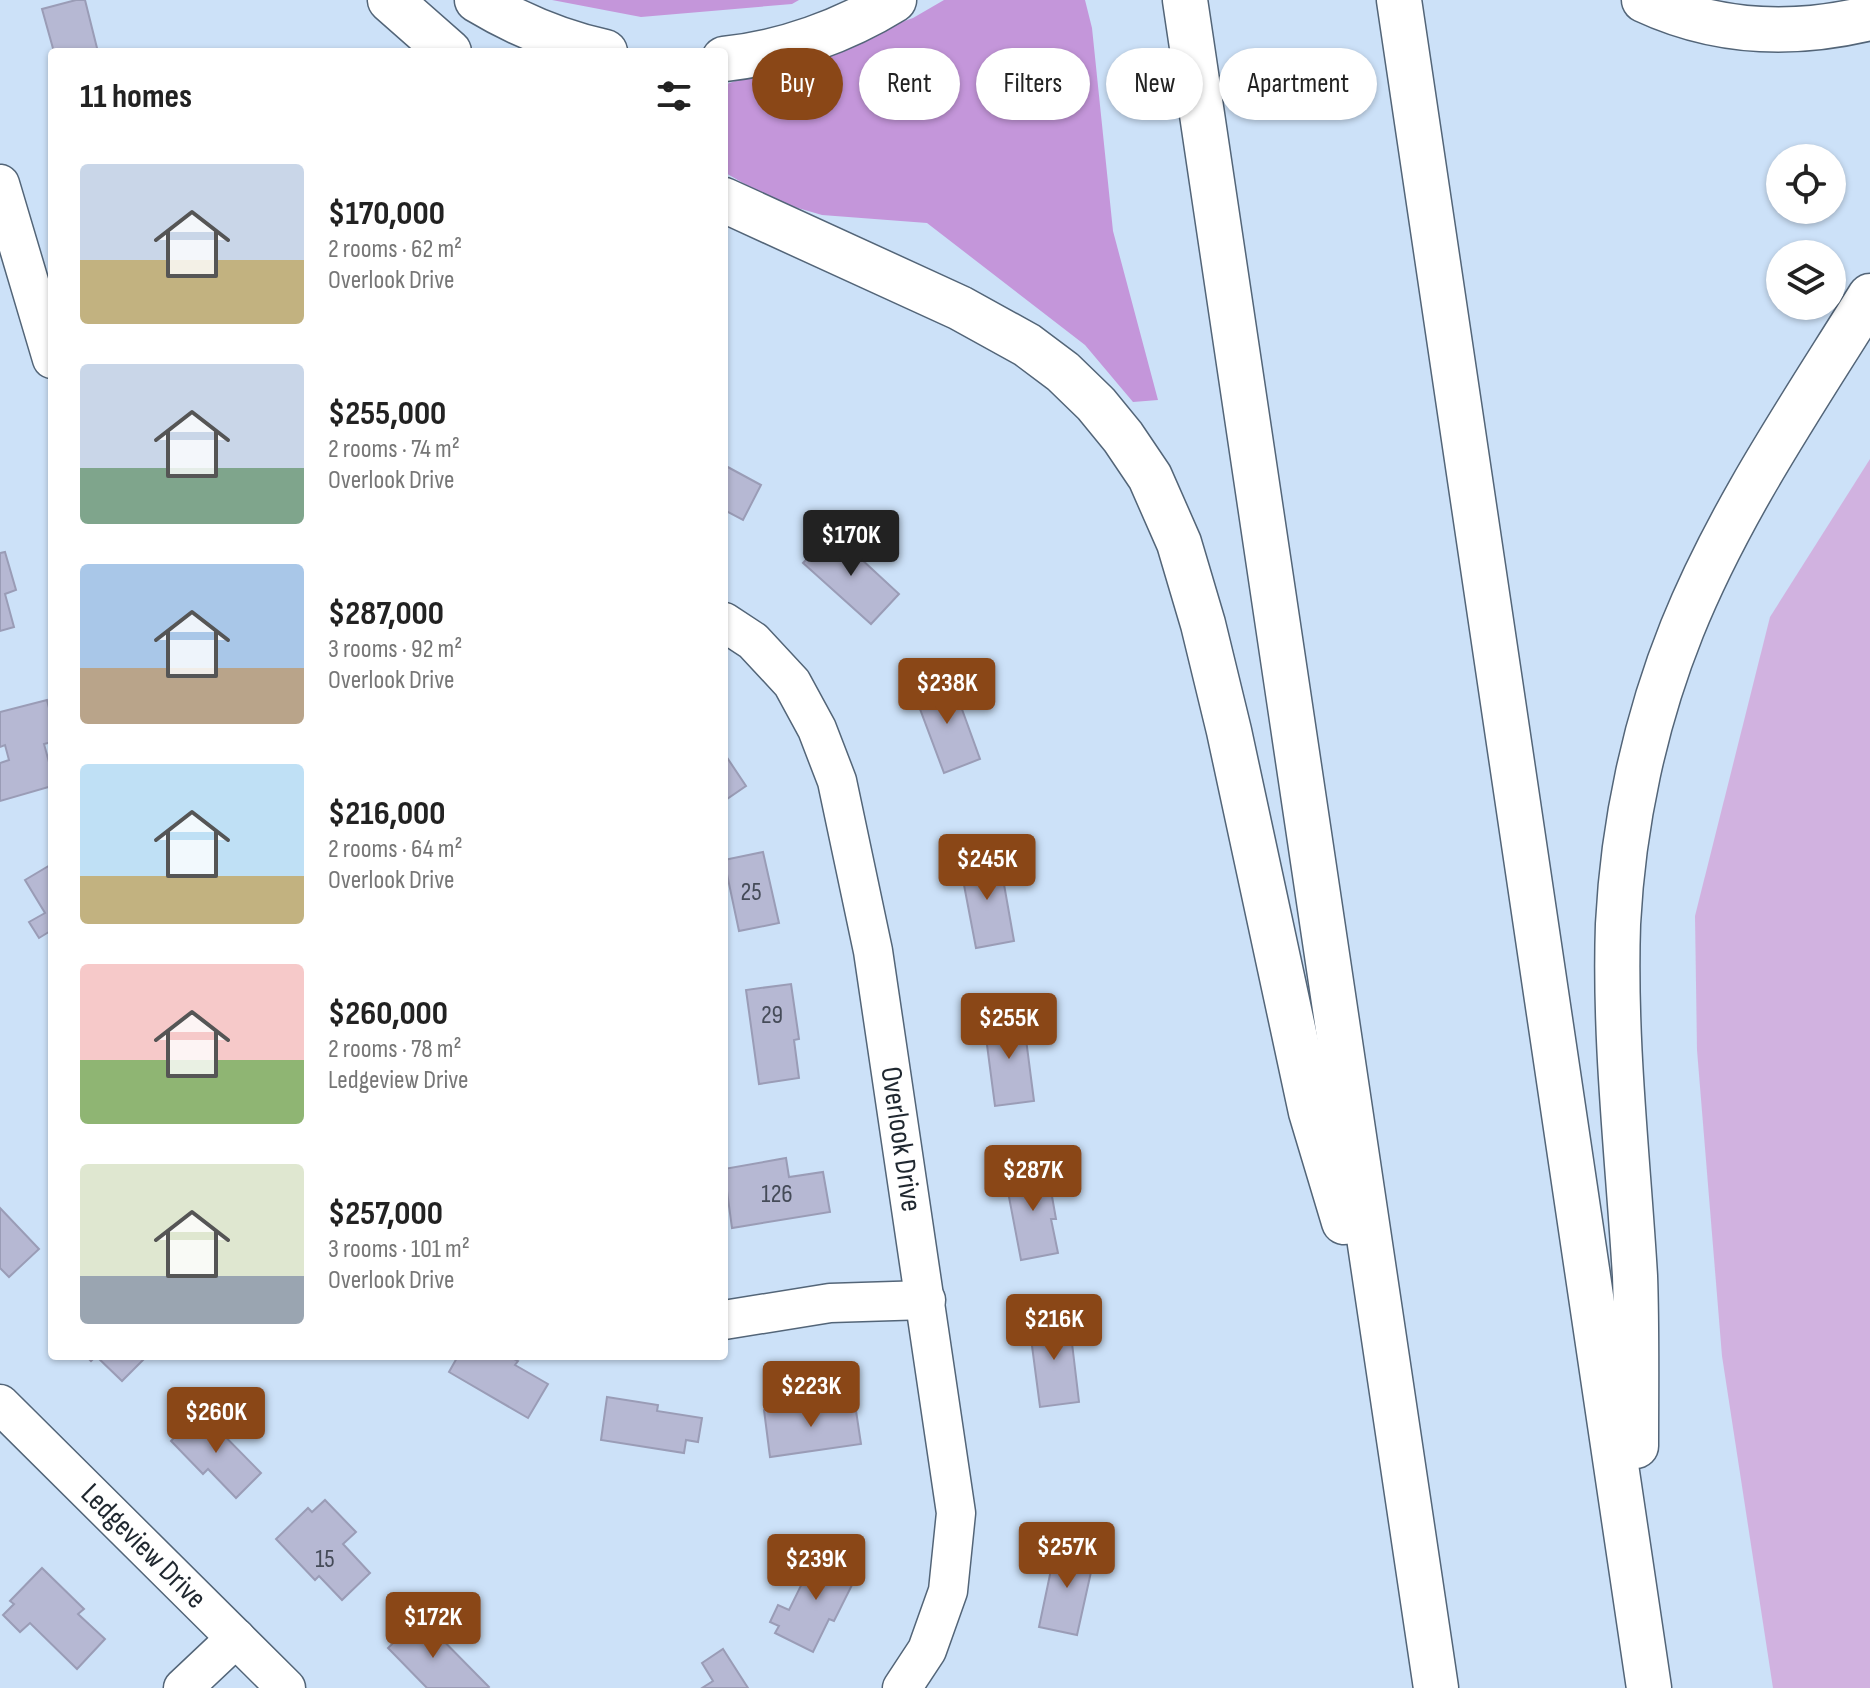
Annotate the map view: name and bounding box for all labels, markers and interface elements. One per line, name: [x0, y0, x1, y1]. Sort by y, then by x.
chip: Buy: [752, 48, 843, 120]
chip: Rent: [859, 48, 960, 120]
chip: Filters: [976, 48, 1090, 120]
chip: New: [1106, 48, 1203, 120]
chip: Apartment: [1219, 48, 1377, 120]
icon: filters: [652, 74, 696, 118]
text: 11 homes: [80, 76, 192, 117]
map controls: [1766, 144, 1846, 320]
button: locate: [1766, 144, 1846, 224]
text: $170,000: [328, 193, 445, 234]
icon: home: [144, 196, 240, 292]
text: 2 rooms · 62 m²: [328, 234, 462, 265]
button: layers: [1766, 240, 1846, 320]
text: Overlook Drive: [328, 265, 454, 296]
text: $255,000: [328, 393, 446, 434]
icon: home: [144, 396, 240, 492]
text: 2 rooms · 74 m²: [328, 434, 460, 465]
text: Overlook Drive: [328, 465, 454, 496]
pin: $170K: [795, 510, 907, 578]
text: $170K: [821, 520, 881, 551]
text: $287,000: [328, 593, 444, 634]
icon: home: [144, 596, 240, 692]
text: 3 rooms · 92 m²: [328, 634, 462, 665]
pin: $238K: [891, 658, 1003, 726]
text: Overlook Drive: [328, 665, 454, 696]
text: $238K: [916, 668, 978, 699]
text: $216,000: [328, 793, 446, 834]
icon: home: [144, 796, 240, 892]
text: 2 rooms · 64 m²: [328, 834, 463, 865]
pin: $245K: [931, 834, 1043, 902]
text: $245K: [957, 844, 1017, 875]
text: Overlook Drive: [328, 865, 454, 896]
house number: 25: [740, 877, 762, 908]
text: $260,000: [328, 993, 448, 1034]
pin: $255K: [953, 993, 1065, 1061]
icon: home: [144, 996, 240, 1092]
house number: 29: [761, 1000, 783, 1031]
text: $255K: [979, 1003, 1039, 1034]
text: 2 rooms · 78 m²: [328, 1034, 462, 1065]
street label: Overlook Drive: [872, 1064, 929, 1214]
text: Ledgeview Drive: [328, 1065, 469, 1096]
pin: $287K: [977, 1145, 1089, 1213]
text: $287K: [1002, 1155, 1064, 1186]
house number: 126: [761, 1179, 793, 1210]
text: $257,000: [328, 1193, 443, 1234]
icon: home: [144, 1196, 240, 1292]
text: 3 rooms · 101 m²: [328, 1234, 470, 1265]
text: Overlook Drive: [328, 1265, 454, 1296]
pin: $216K: [998, 1294, 1110, 1362]
text: $216K: [1024, 1304, 1084, 1335]
pin: $223K: [755, 1361, 867, 1429]
text: $223K: [781, 1371, 841, 1402]
pin: $260K: [160, 1387, 272, 1455]
text: $260K: [185, 1397, 247, 1428]
street label: Ledgeview Drive: [73, 1476, 214, 1616]
pin: $257K: [1011, 1522, 1123, 1590]
text: $257K: [1037, 1532, 1097, 1563]
pin: $239K: [760, 1534, 872, 1602]
house number: 15: [315, 1544, 335, 1575]
text: $239K: [785, 1544, 847, 1575]
pin: $172K: [377, 1592, 489, 1660]
text: $172K: [404, 1602, 462, 1633]

